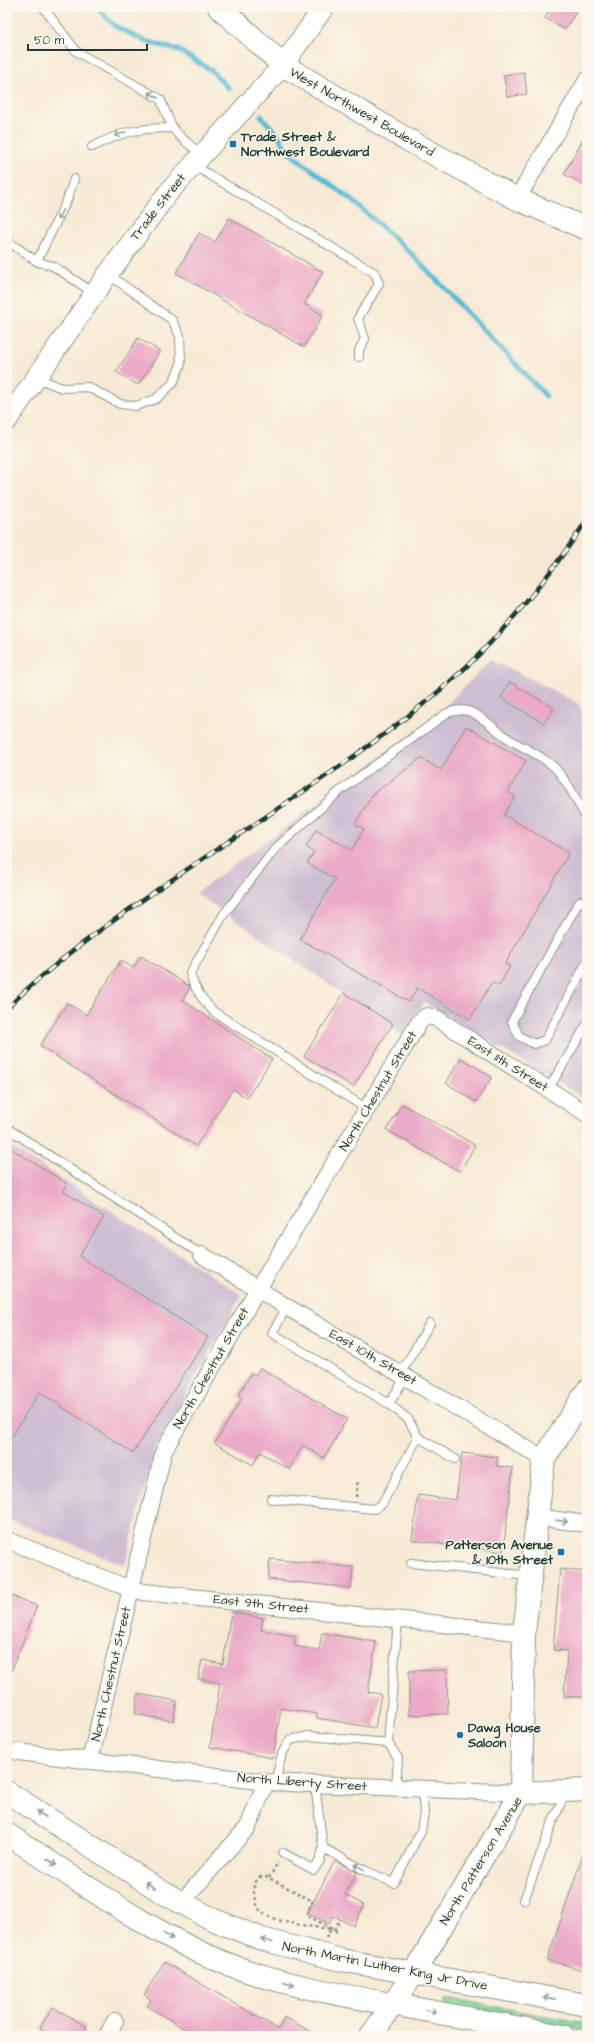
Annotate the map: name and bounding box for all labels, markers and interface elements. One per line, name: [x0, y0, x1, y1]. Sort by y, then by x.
scale bar: [28, 26, 147, 52]
text: 50 m: [34, 32, 65, 49]
street label: West Northwest Boulevard: [286, 63, 438, 161]
one-way arrow: [147, 91, 159, 99]
place label: Trade Street & Northwest Boulevard: [240, 128, 370, 161]
one-way arrow: [114, 131, 127, 138]
marker: Trade Street & Northwest Boulevard: [228, 139, 238, 149]
street label: Trade Street: [126, 169, 190, 244]
one-way arrow: [56, 209, 63, 221]
street label: North Chestnut Street: [335, 1027, 422, 1155]
street label: East 11th Street: [464, 1032, 552, 1096]
street label: North Chestnut Street: [169, 1303, 254, 1432]
street label: East 10th Street: [326, 1325, 421, 1390]
one-way arrow: [555, 1517, 568, 1525]
place label: Patterson Avenue & 10th Street: [446, 1536, 554, 1569]
marker: Patterson Avenue & 10th Street: [556, 1547, 566, 1557]
street label: East 9th Street: [212, 1590, 310, 1618]
street label: North Chestnut Street: [87, 1604, 135, 1743]
place label: Dawg House Saloon: [467, 1719, 541, 1752]
marker: Dawg House Saloon: [455, 1730, 465, 1740]
street label: North Liberty Street: [237, 1768, 368, 1797]
street label: North Patterson Avenue: [435, 1793, 527, 1929]
one-way arrow: [36, 1810, 47, 1818]
one-way arrow: [46, 1858, 57, 1867]
one-way arrow: [353, 1862, 365, 1870]
one-way arrow: [144, 1880, 156, 1888]
one-way arrow: [162, 1933, 174, 1940]
one-way arrow: [260, 1937, 273, 1944]
street label: North Martin Luther King Jr Drive: [281, 1937, 489, 1996]
one-way arrow: [282, 1980, 295, 1988]
one-way arrow: [543, 1994, 556, 2002]
one-way arrow: [424, 2008, 437, 2016]

